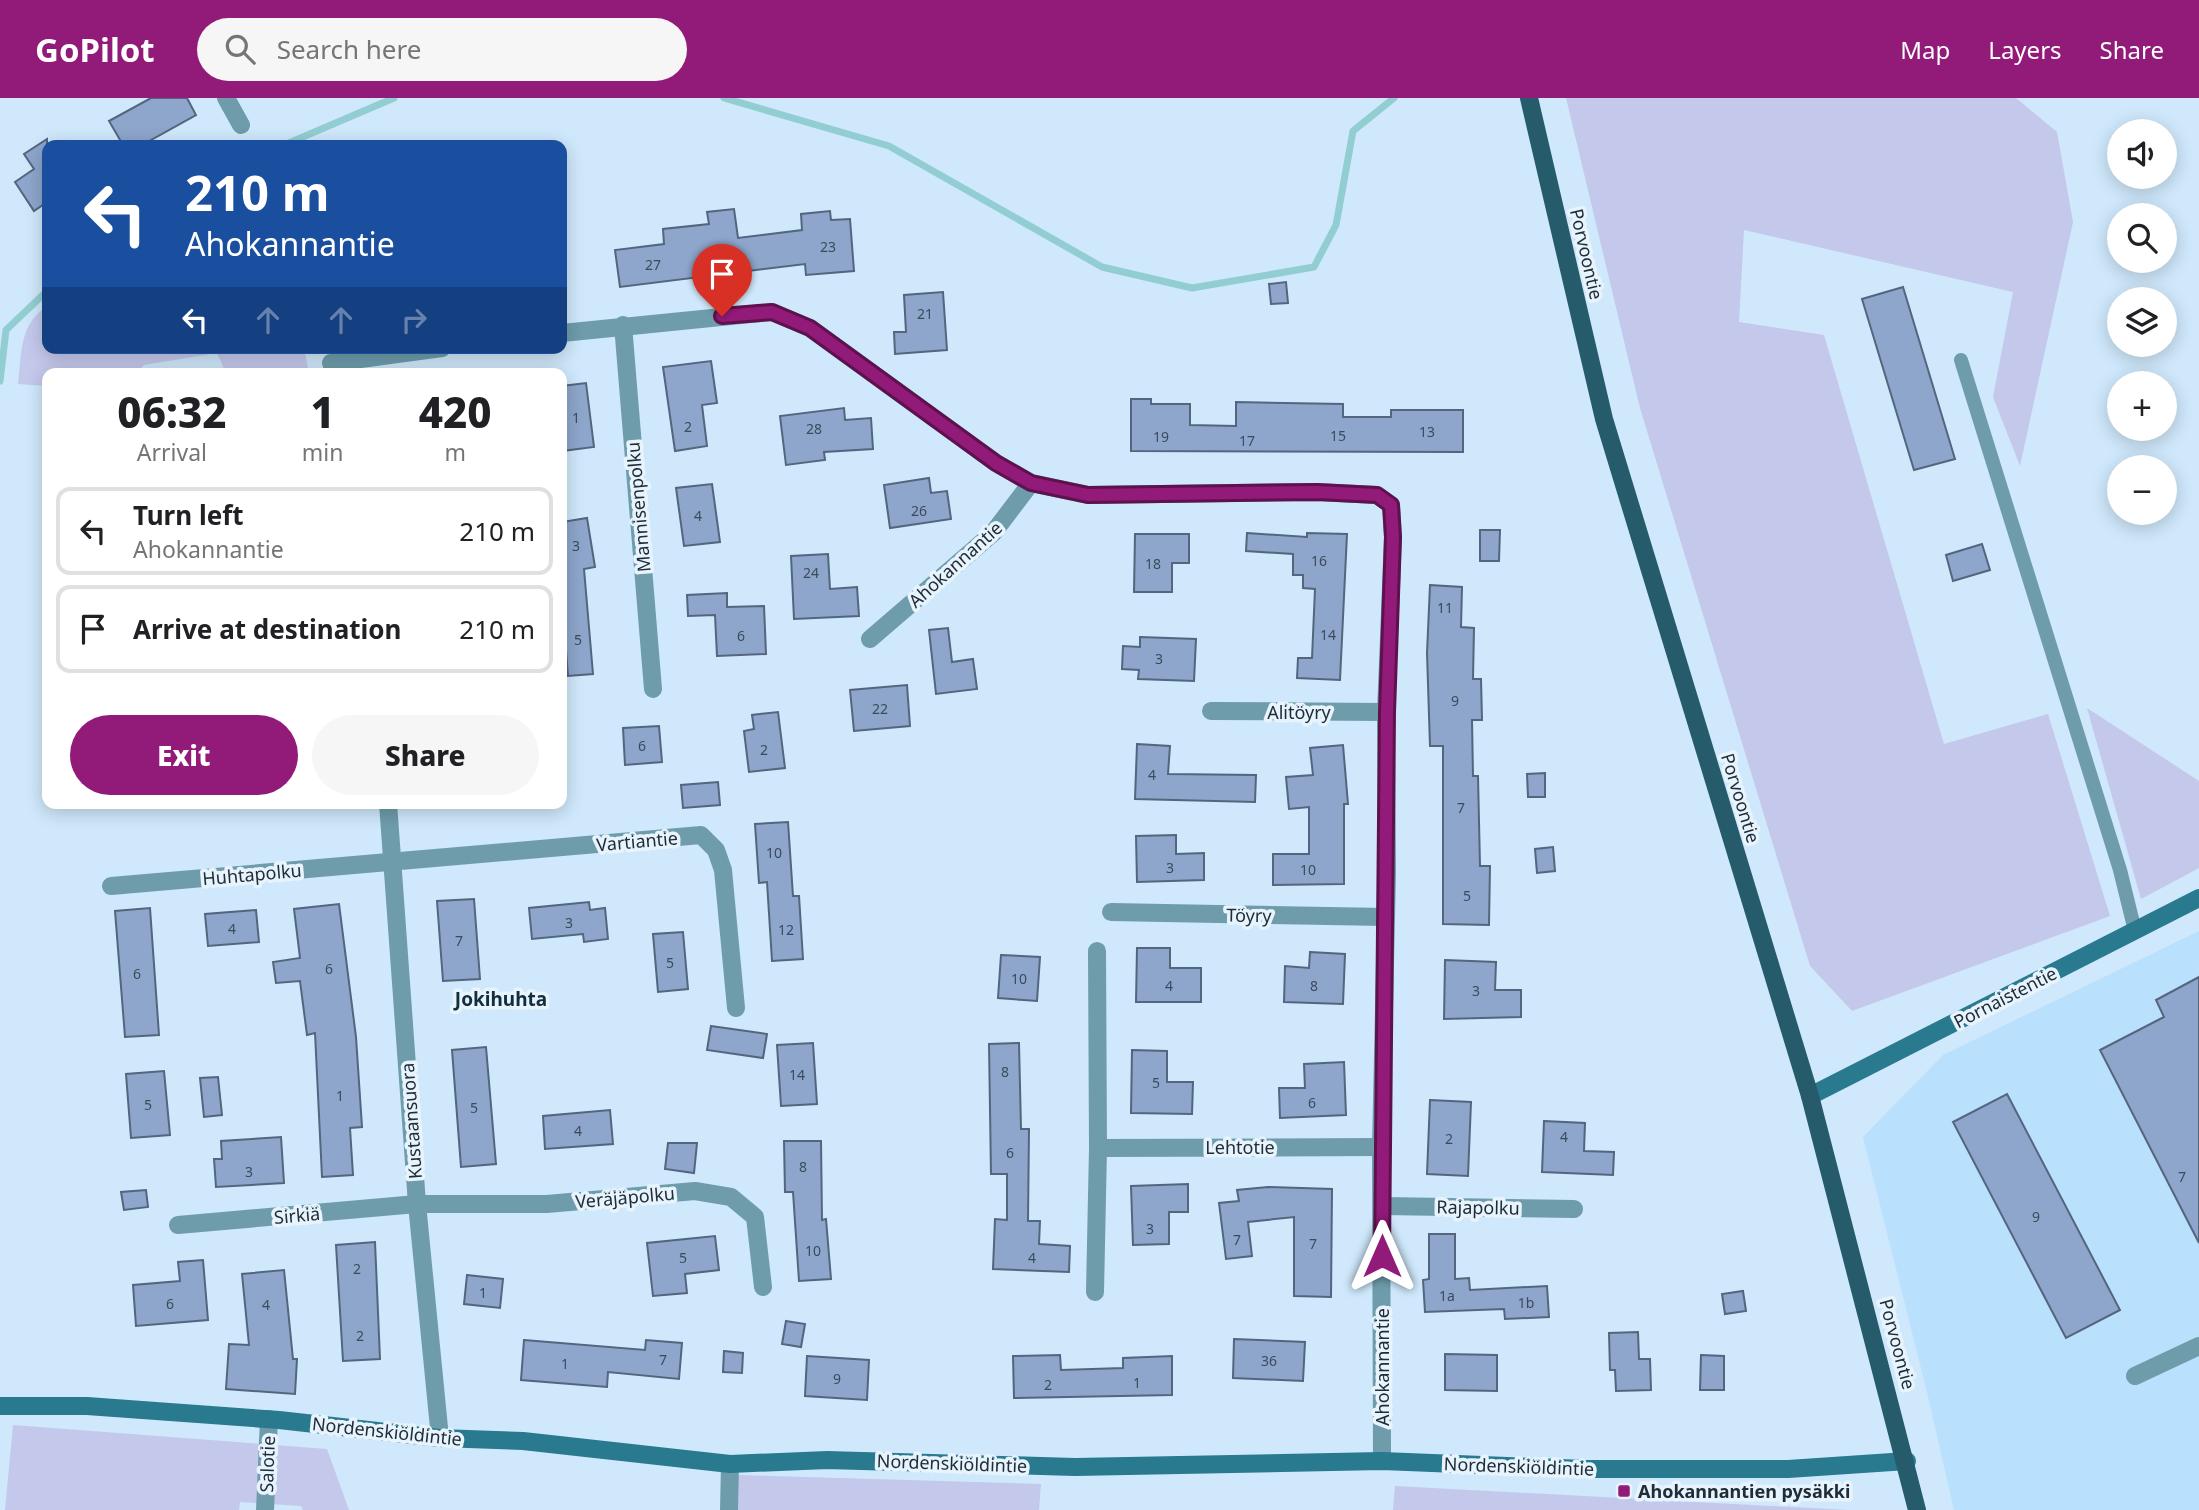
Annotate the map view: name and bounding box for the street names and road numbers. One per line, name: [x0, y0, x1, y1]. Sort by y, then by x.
street label: Porvoontie: [1565, 206, 1609, 302]
street label: Mannisenpolku: [620, 441, 656, 573]
street label: Ahokannantie: [903, 516, 1007, 612]
street label: Alitöyry: [1267, 700, 1332, 724]
street label: Porvoontie: [1716, 750, 1766, 846]
street label: Vartiantie: [595, 825, 679, 857]
street label: Huhtapolku: [201, 858, 303, 890]
street label: Töyry: [1226, 903, 1273, 927]
street label: Pornaistentie: [1949, 961, 2061, 1033]
street label: Kustaansuora: [395, 1062, 427, 1180]
street label: Lehtotie: [1205, 1135, 1275, 1159]
street label: Veräjäpolku: [574, 1181, 676, 1213]
street label: Rajapolku: [1436, 1194, 1520, 1220]
street label: Sirkiä: [273, 1201, 321, 1229]
street label: Porvoontie: [1874, 1296, 1922, 1392]
street label: Ahokannantie: [1370, 1308, 1394, 1426]
street label: Nordenskiöldintie: [311, 1411, 463, 1451]
street label: Salotie: [254, 1435, 280, 1493]
street label: Nordenskiöldintie: [876, 1448, 1028, 1478]
street label: Nordenskiöldintie: [1443, 1451, 1595, 1481]

